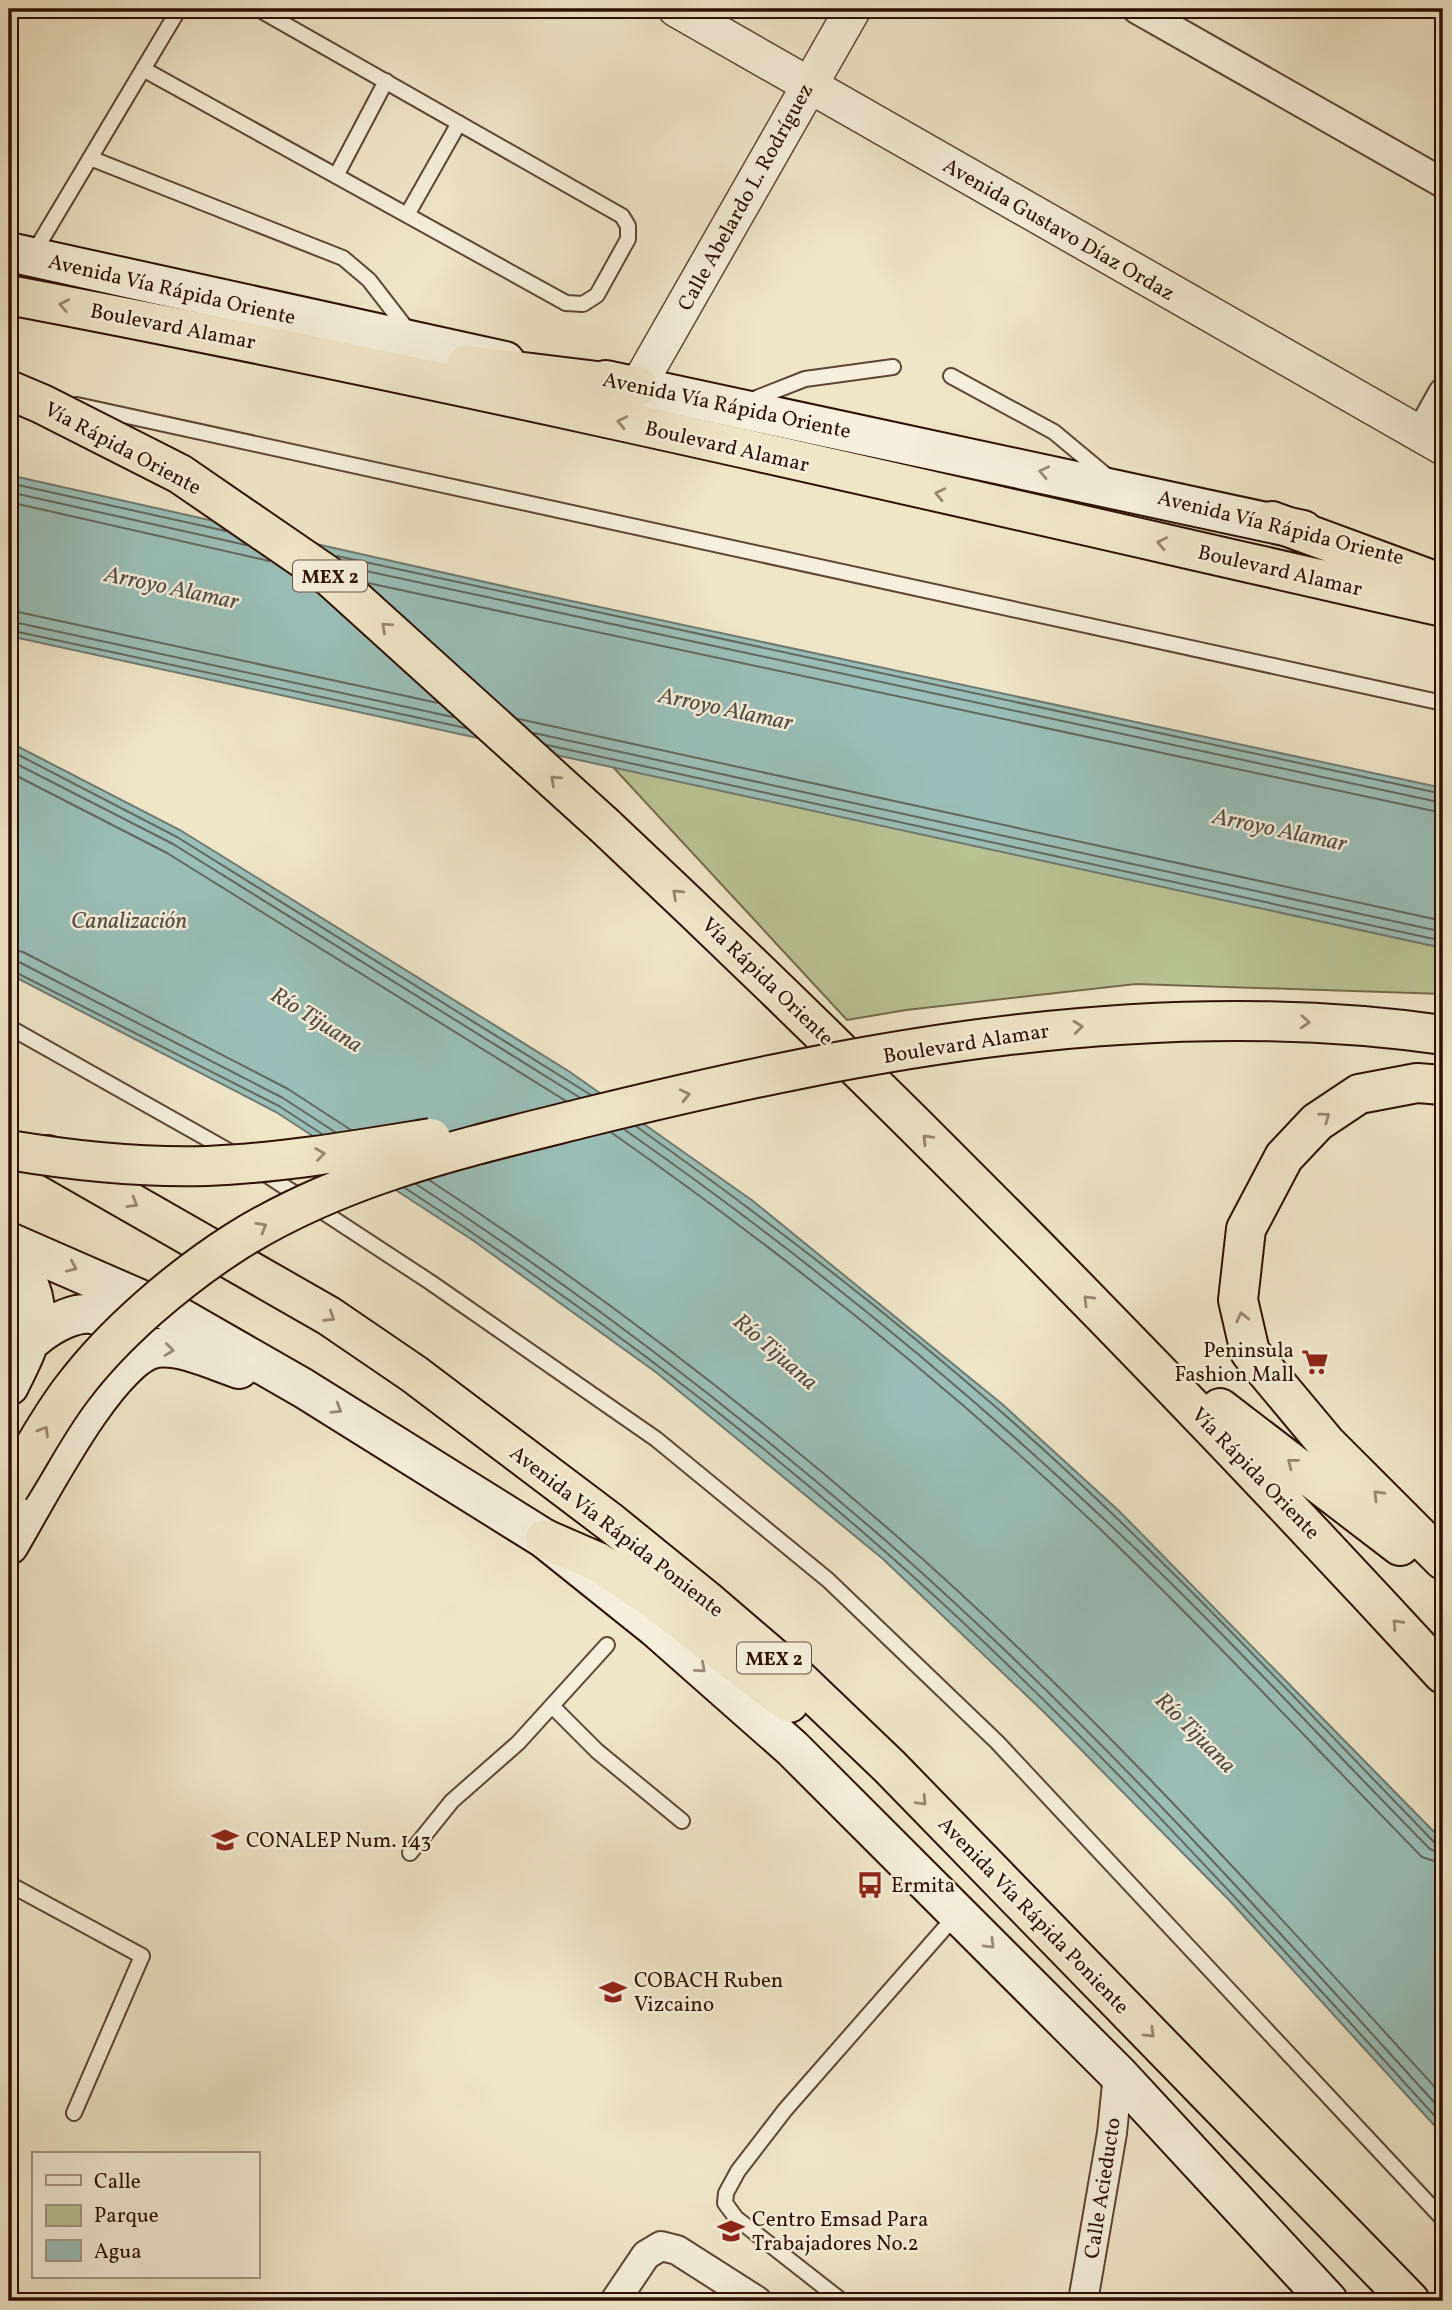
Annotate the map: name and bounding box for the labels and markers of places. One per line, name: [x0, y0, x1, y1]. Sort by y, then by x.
place label: Peninsula Fashion Mall: [1175, 1337, 1294, 1390]
supermarket icon: Peninsula Fashion Mall: [1300, 1347, 1330, 1377]
school or university icon: CONALEP Num. 143: [210, 1825, 240, 1855]
place label: CONALEP Num. 143: [246, 1827, 431, 1856]
bus stop icon: Ermita: [855, 1870, 885, 1900]
place label: Ermita: [891, 1872, 955, 1901]
place label: COBACH Ruben Vizcaino: [634, 1967, 783, 2020]
school or university icon: COBACH Ruben Vizcaino: [598, 1977, 628, 2007]
place label: Centro Emsad Para Trabajadores No.2: [752, 2206, 928, 2259]
school or university icon: Centro Emsad Para Trabajadores No.2: [716, 2216, 746, 2246]

